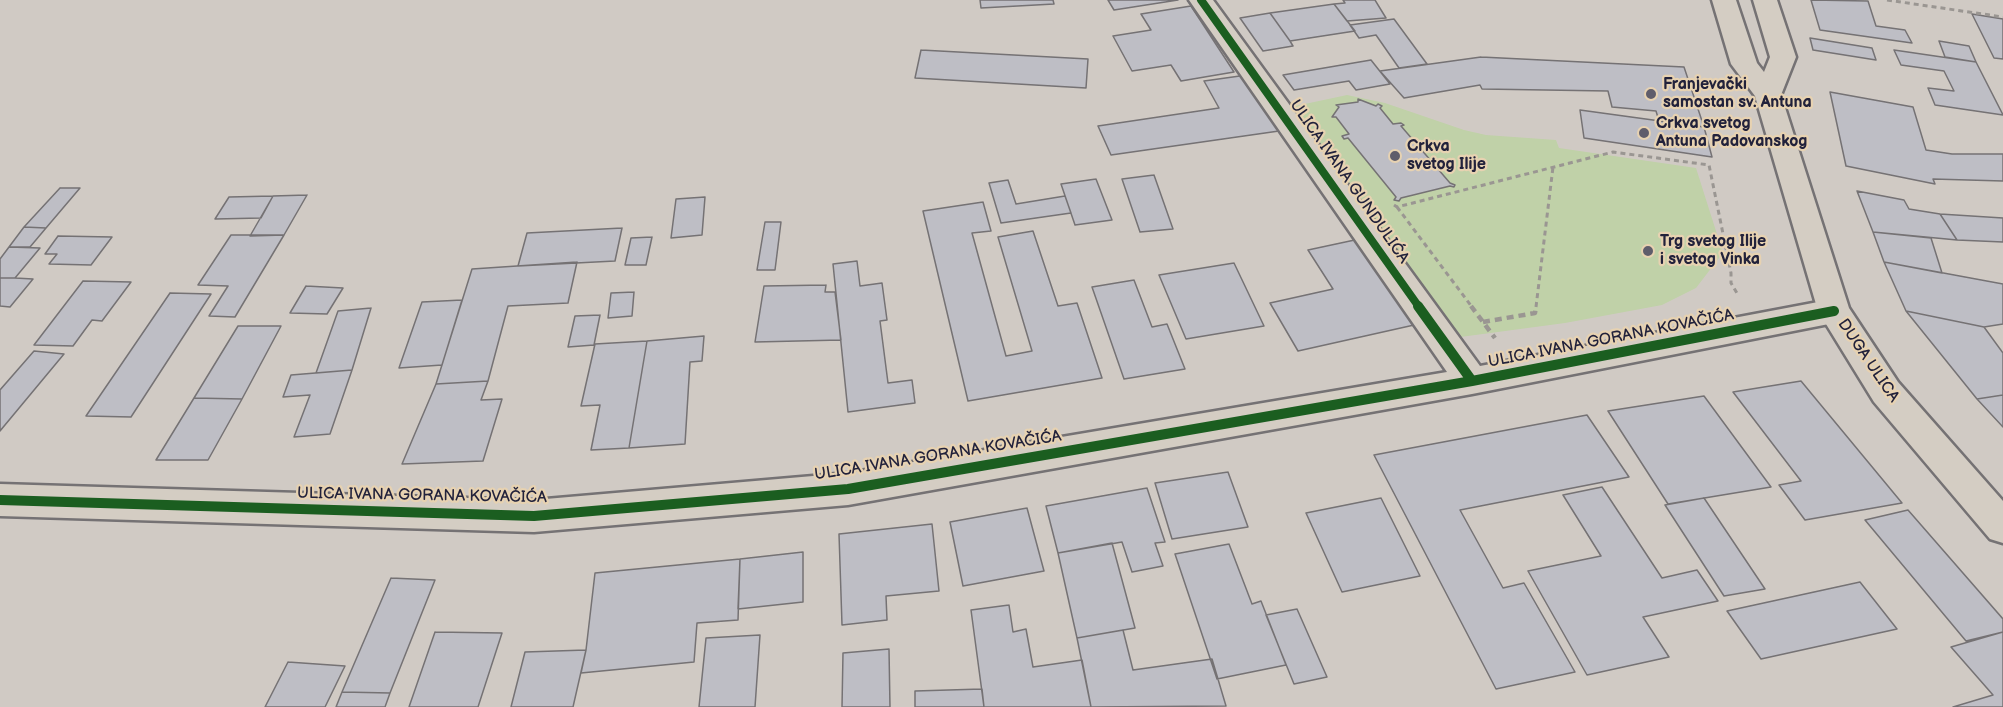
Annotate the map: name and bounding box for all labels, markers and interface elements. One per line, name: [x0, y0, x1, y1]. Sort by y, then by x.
place label: Franjevački samostan sv. Antuna: [1663, 75, 1812, 113]
marker: Franjevački samostan sv. Antuna: [1644, 87, 1658, 101]
street label: ULICA IVANA GUNDULIĆA: [1285, 97, 1413, 267]
place label: Crkva svetog Antuna Padovanskog: [1656, 114, 1807, 152]
marker: Crkva svetog Antuna Padovanskog: [1637, 126, 1651, 140]
place label: Crkva svetog Ilije: [1407, 137, 1486, 175]
marker: Crkva svetog Ilije: [1388, 149, 1402, 163]
place label: Trg svetog Ilije i svetog Vinka: [1660, 232, 1766, 270]
marker: Trg svetog Ilije i svetog Vinka: [1641, 244, 1655, 258]
street label: ULICA IVANA GORANA KOVAČIĆA: [1487, 306, 1735, 372]
street label: DUGA ULICA: [1833, 316, 1903, 406]
street label: ULICA IVANA GORANA KOVAČIĆA: [813, 427, 1063, 485]
street label: ULICA IVANA GORANA KOVAČIĆA: [297, 484, 547, 508]

